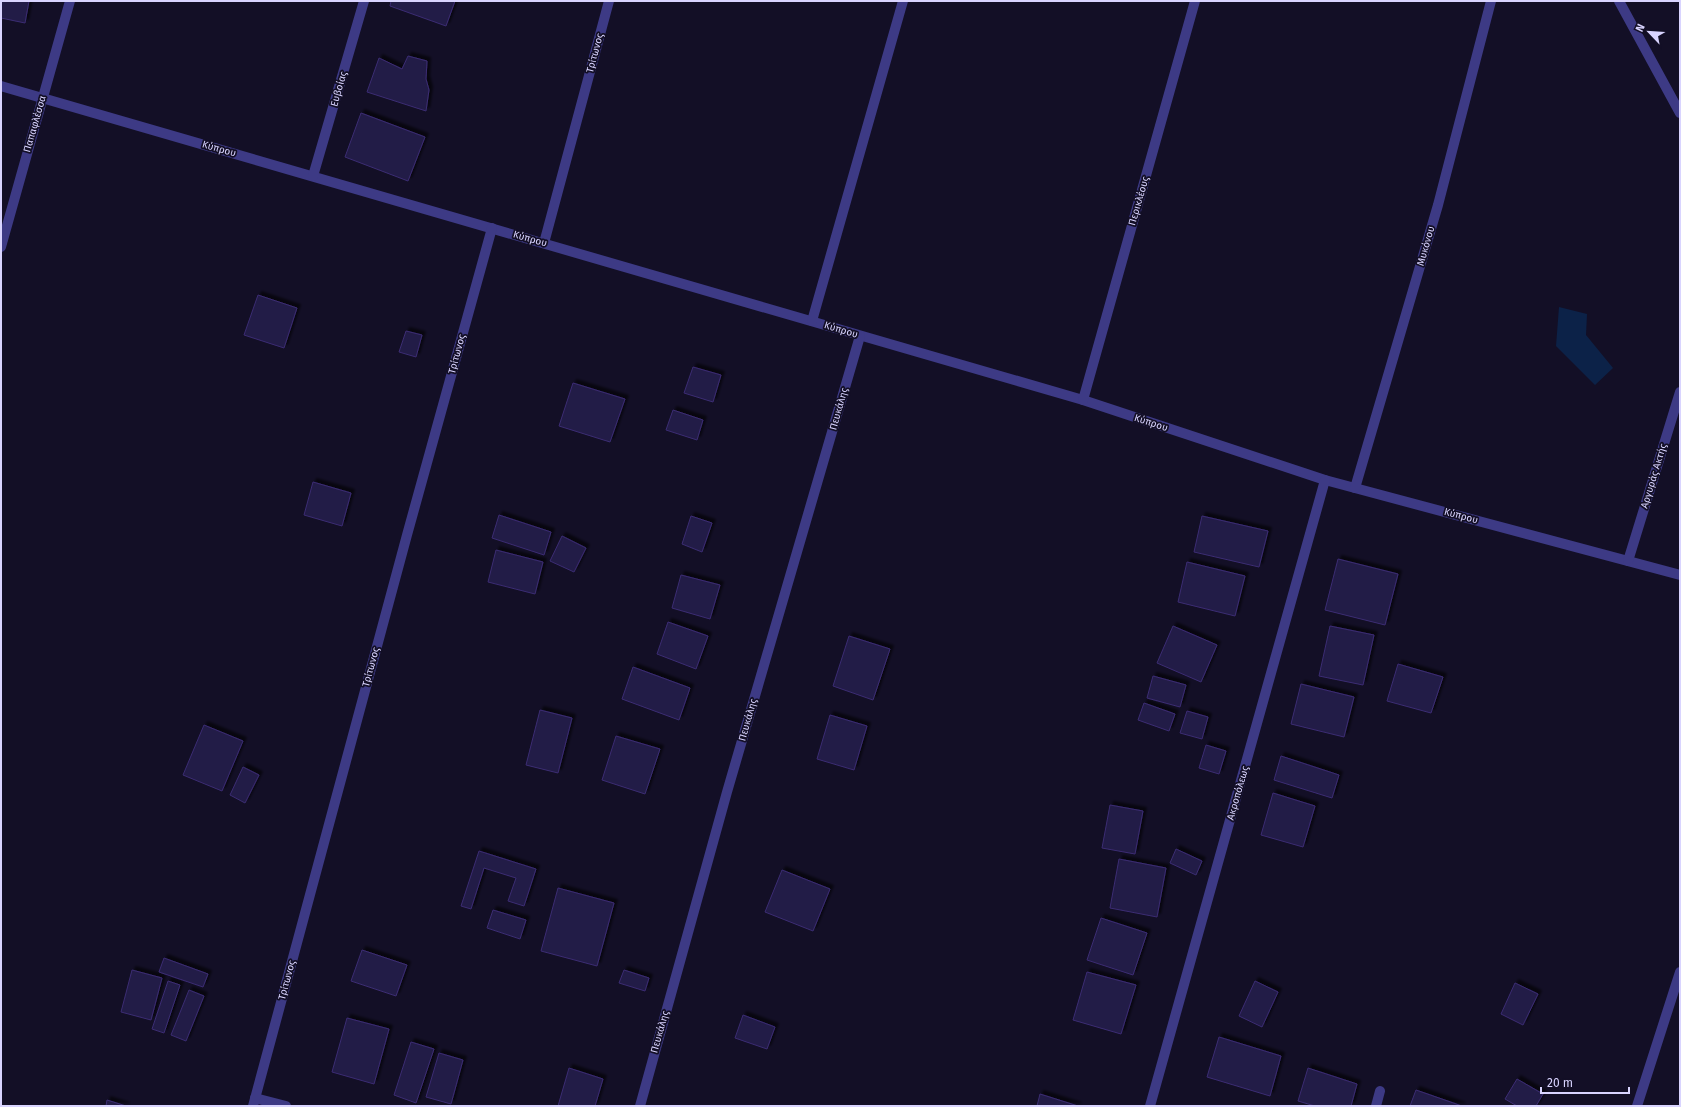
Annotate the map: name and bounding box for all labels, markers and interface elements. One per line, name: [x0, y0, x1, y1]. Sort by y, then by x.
north arrow: [1629, 12, 1669, 52]
text: N: [1633, 22, 1648, 34]
street label: Τρίτωνος: [583, 31, 606, 74]
street label: Ευβοίας: [327, 69, 350, 108]
street label: Παπαφλέσσα: [20, 94, 49, 154]
street label: Κύπρου: [201, 137, 238, 160]
street label: Περικλέους: [1125, 174, 1152, 227]
street label: Μυκόνου: [1414, 224, 1437, 267]
street label: Κύπρου: [512, 227, 549, 250]
street label: Κύπρου: [823, 318, 860, 341]
street label: Τρίτωνος: [445, 332, 468, 375]
street label: Πευκάλης: [826, 386, 851, 432]
street label: Κύπρου: [1133, 411, 1170, 434]
street label: Αργυράς Ακτής: [1637, 442, 1670, 510]
street label: Κύπρου: [1443, 505, 1480, 526]
street label: Τρίτωνος: [359, 645, 382, 688]
street label: Πευκάλης: [735, 697, 760, 743]
street label: Ακροπόλεως: [1224, 764, 1252, 821]
street label: Τρίτωνος: [275, 958, 298, 1001]
street label: Πευκάλης: [647, 1009, 672, 1055]
scale bar: [1541, 1069, 1629, 1095]
text: 20 m: [1547, 1076, 1573, 1090]

